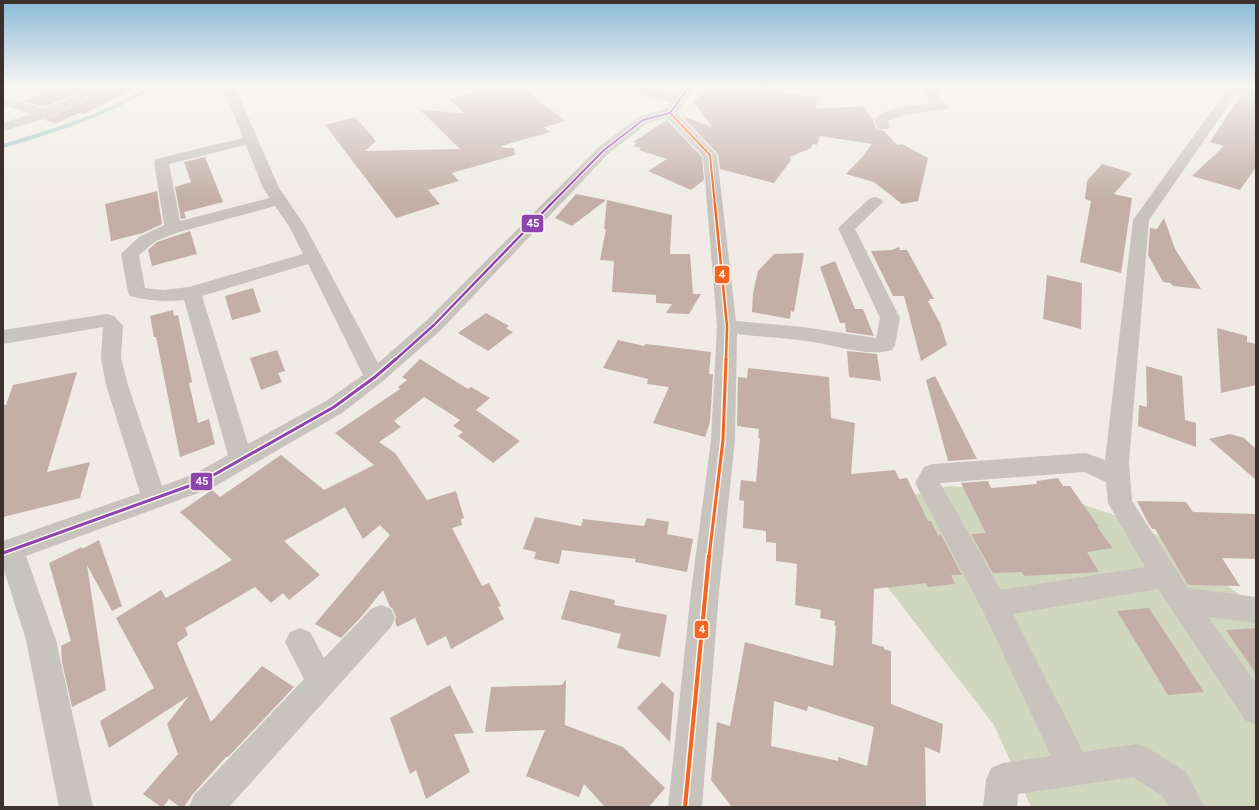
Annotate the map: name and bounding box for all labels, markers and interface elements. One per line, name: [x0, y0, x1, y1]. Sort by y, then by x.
line badge: 45: [521, 214, 544, 233]
text: 45: [527, 217, 539, 230]
line badge: 4: [714, 265, 730, 284]
text: 4: [719, 268, 726, 281]
line badge: 45: [190, 472, 213, 491]
text: 45: [196, 475, 208, 488]
line badge: 4: [694, 620, 709, 639]
text: 4: [699, 623, 706, 636]

